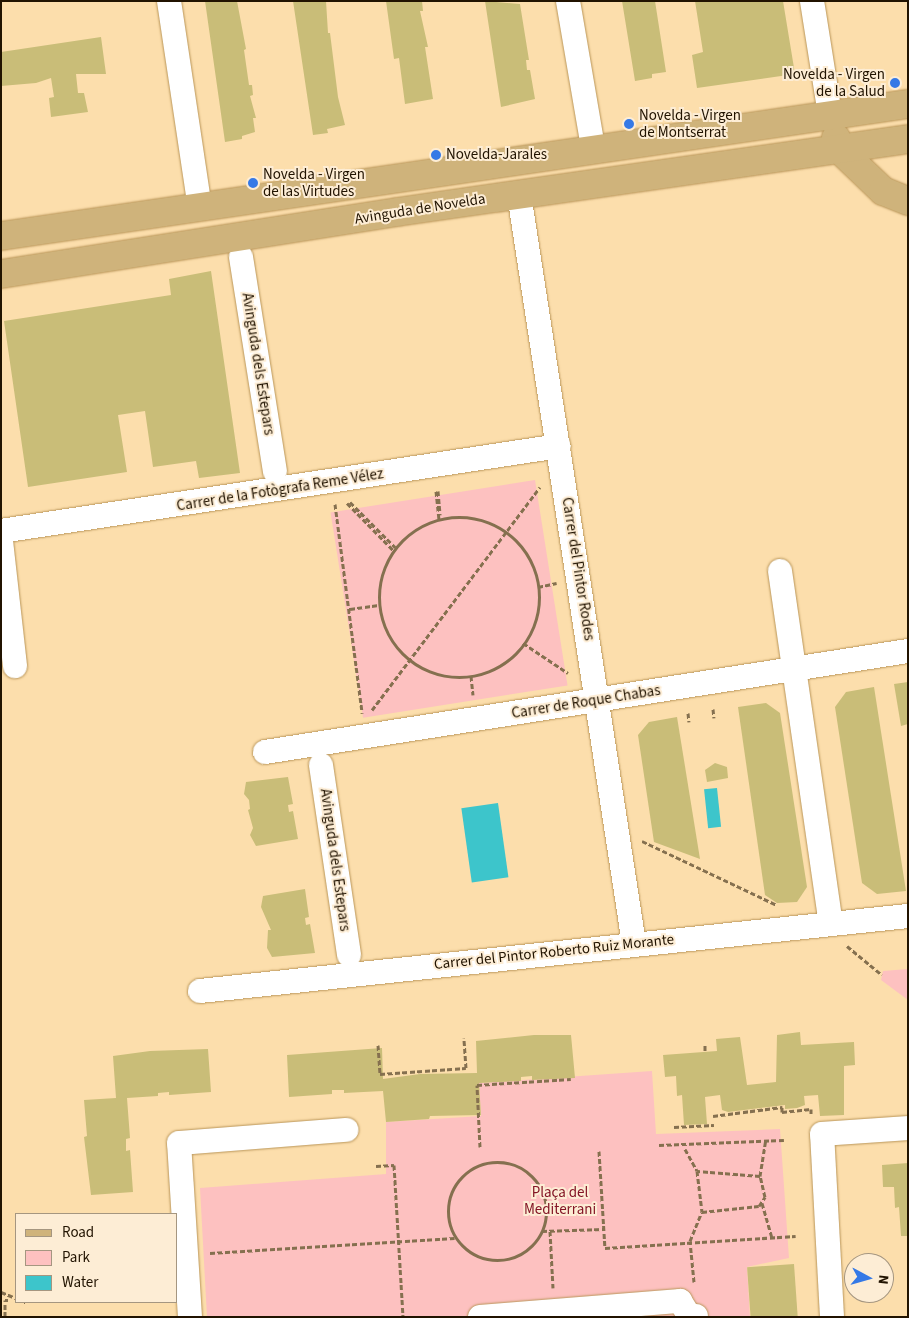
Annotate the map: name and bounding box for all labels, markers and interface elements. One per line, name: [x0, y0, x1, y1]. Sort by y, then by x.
place label: Novelda - Virgen de la Salud: [783, 65, 885, 100]
marker: Novelda - Virgen de la Salud: [889, 77, 901, 89]
place label: Novelda - Virgen de Montserrat: [639, 106, 741, 141]
marker: Novelda - Virgen de Montserrat: [623, 118, 635, 130]
place label: Novelda-Jarales: [446, 146, 547, 164]
marker: Novelda-Jarales: [430, 149, 442, 161]
place label: Novelda - Virgen de las Virtudes: [263, 165, 365, 200]
marker: Novelda - Virgen de las Virtudes: [247, 177, 259, 189]
street label: Avinguda de Novelda: [353, 190, 487, 228]
street label: Avinguda dels Estepars: [238, 292, 278, 436]
street label: Carrer de la Fotògrafa Reme Vélez: [175, 465, 385, 515]
street label: Carrer del Pintor Rodes: [558, 496, 598, 642]
street label: Carrer de Roque Chabas: [510, 681, 662, 723]
street label: Avinguda dels Estepars: [316, 788, 354, 932]
street label: Carrer del Pintor Roberto Ruiz Morante: [433, 930, 675, 974]
park label: Plaça del Mediterrani: [524, 1183, 596, 1218]
legend: [15, 1213, 178, 1303]
text: Road: [62, 1222, 94, 1243]
text: Park: [62, 1247, 90, 1268]
north arrow: [844, 1253, 894, 1303]
text: Water: [62, 1272, 98, 1293]
text: N: [872, 1274, 893, 1285]

